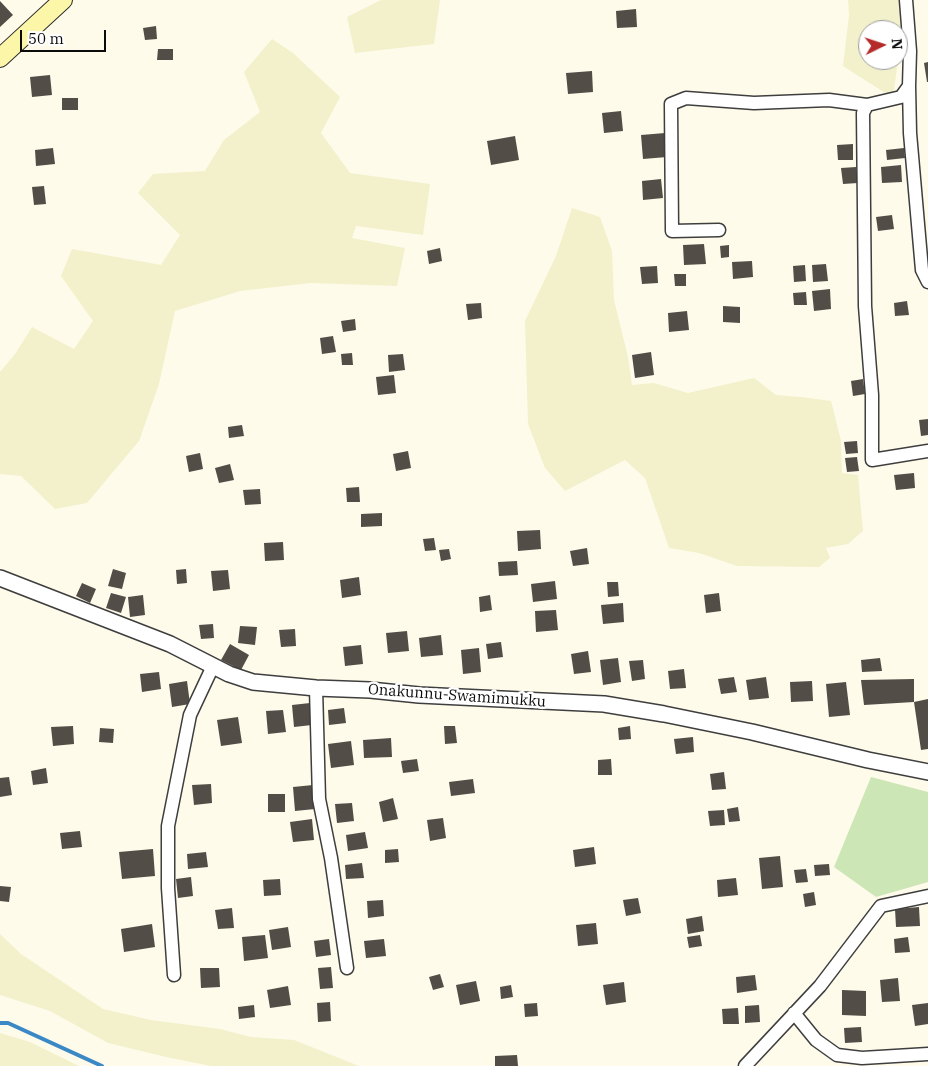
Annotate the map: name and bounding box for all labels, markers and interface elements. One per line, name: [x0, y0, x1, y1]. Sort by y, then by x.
scale bar: [22, 20, 109, 52]
north arrow: [858, 20, 908, 70]
text: 50 m: [28, 29, 64, 48]
text: N: [888, 38, 906, 50]
street label: Onakunnu-Swamimukku: [367, 681, 547, 711]

